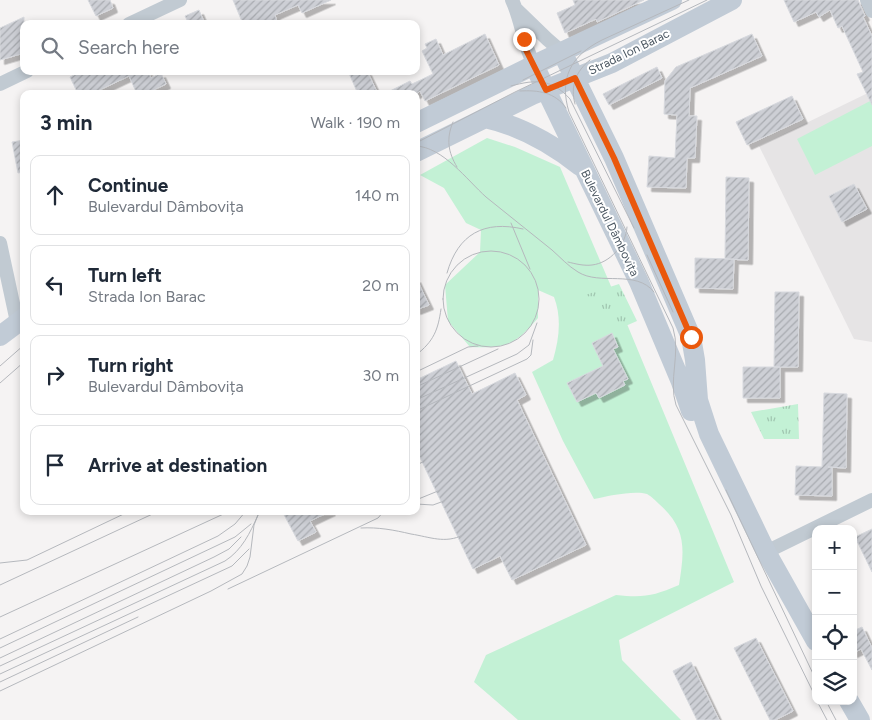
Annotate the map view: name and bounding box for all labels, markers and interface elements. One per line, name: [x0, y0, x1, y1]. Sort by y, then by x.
search box: [20, 20, 420, 75]
street label: Strada Ion Barac: [586, 26, 672, 78]
route end: [513, 28, 536, 51]
icon: search: [38, 34, 66, 62]
text: Search here: [78, 36, 180, 59]
text: 3 min: [40, 110, 92, 135]
text: Walk · 190 m: [310, 113, 400, 132]
street label: Bulevardul Dâmbovița: [578, 167, 642, 279]
text: Continue: [88, 174, 168, 197]
icon: ahead: [41, 181, 69, 209]
text: 140 m: [355, 186, 399, 205]
text: Bulevardul Dâmbovița: [88, 197, 244, 216]
text: Turn left: [88, 264, 162, 287]
icon: left: [41, 271, 69, 299]
text: 20 m: [362, 276, 399, 295]
text: Strada Ion Barac: [88, 287, 206, 306]
route start: [680, 326, 703, 349]
text: Turn right: [88, 354, 174, 377]
icon: right: [41, 361, 69, 389]
text: 30 m: [362, 366, 399, 385]
text: Bulevardul Dâmbovița: [88, 377, 244, 396]
icon: arrive: [41, 451, 69, 479]
text: Arrive at destination: [88, 454, 267, 477]
map controls: [812, 525, 857, 705]
button: +: [812, 525, 857, 570]
button: −: [812, 570, 857, 615]
button: locate: [812, 615, 857, 660]
button: layers: [812, 660, 857, 705]

